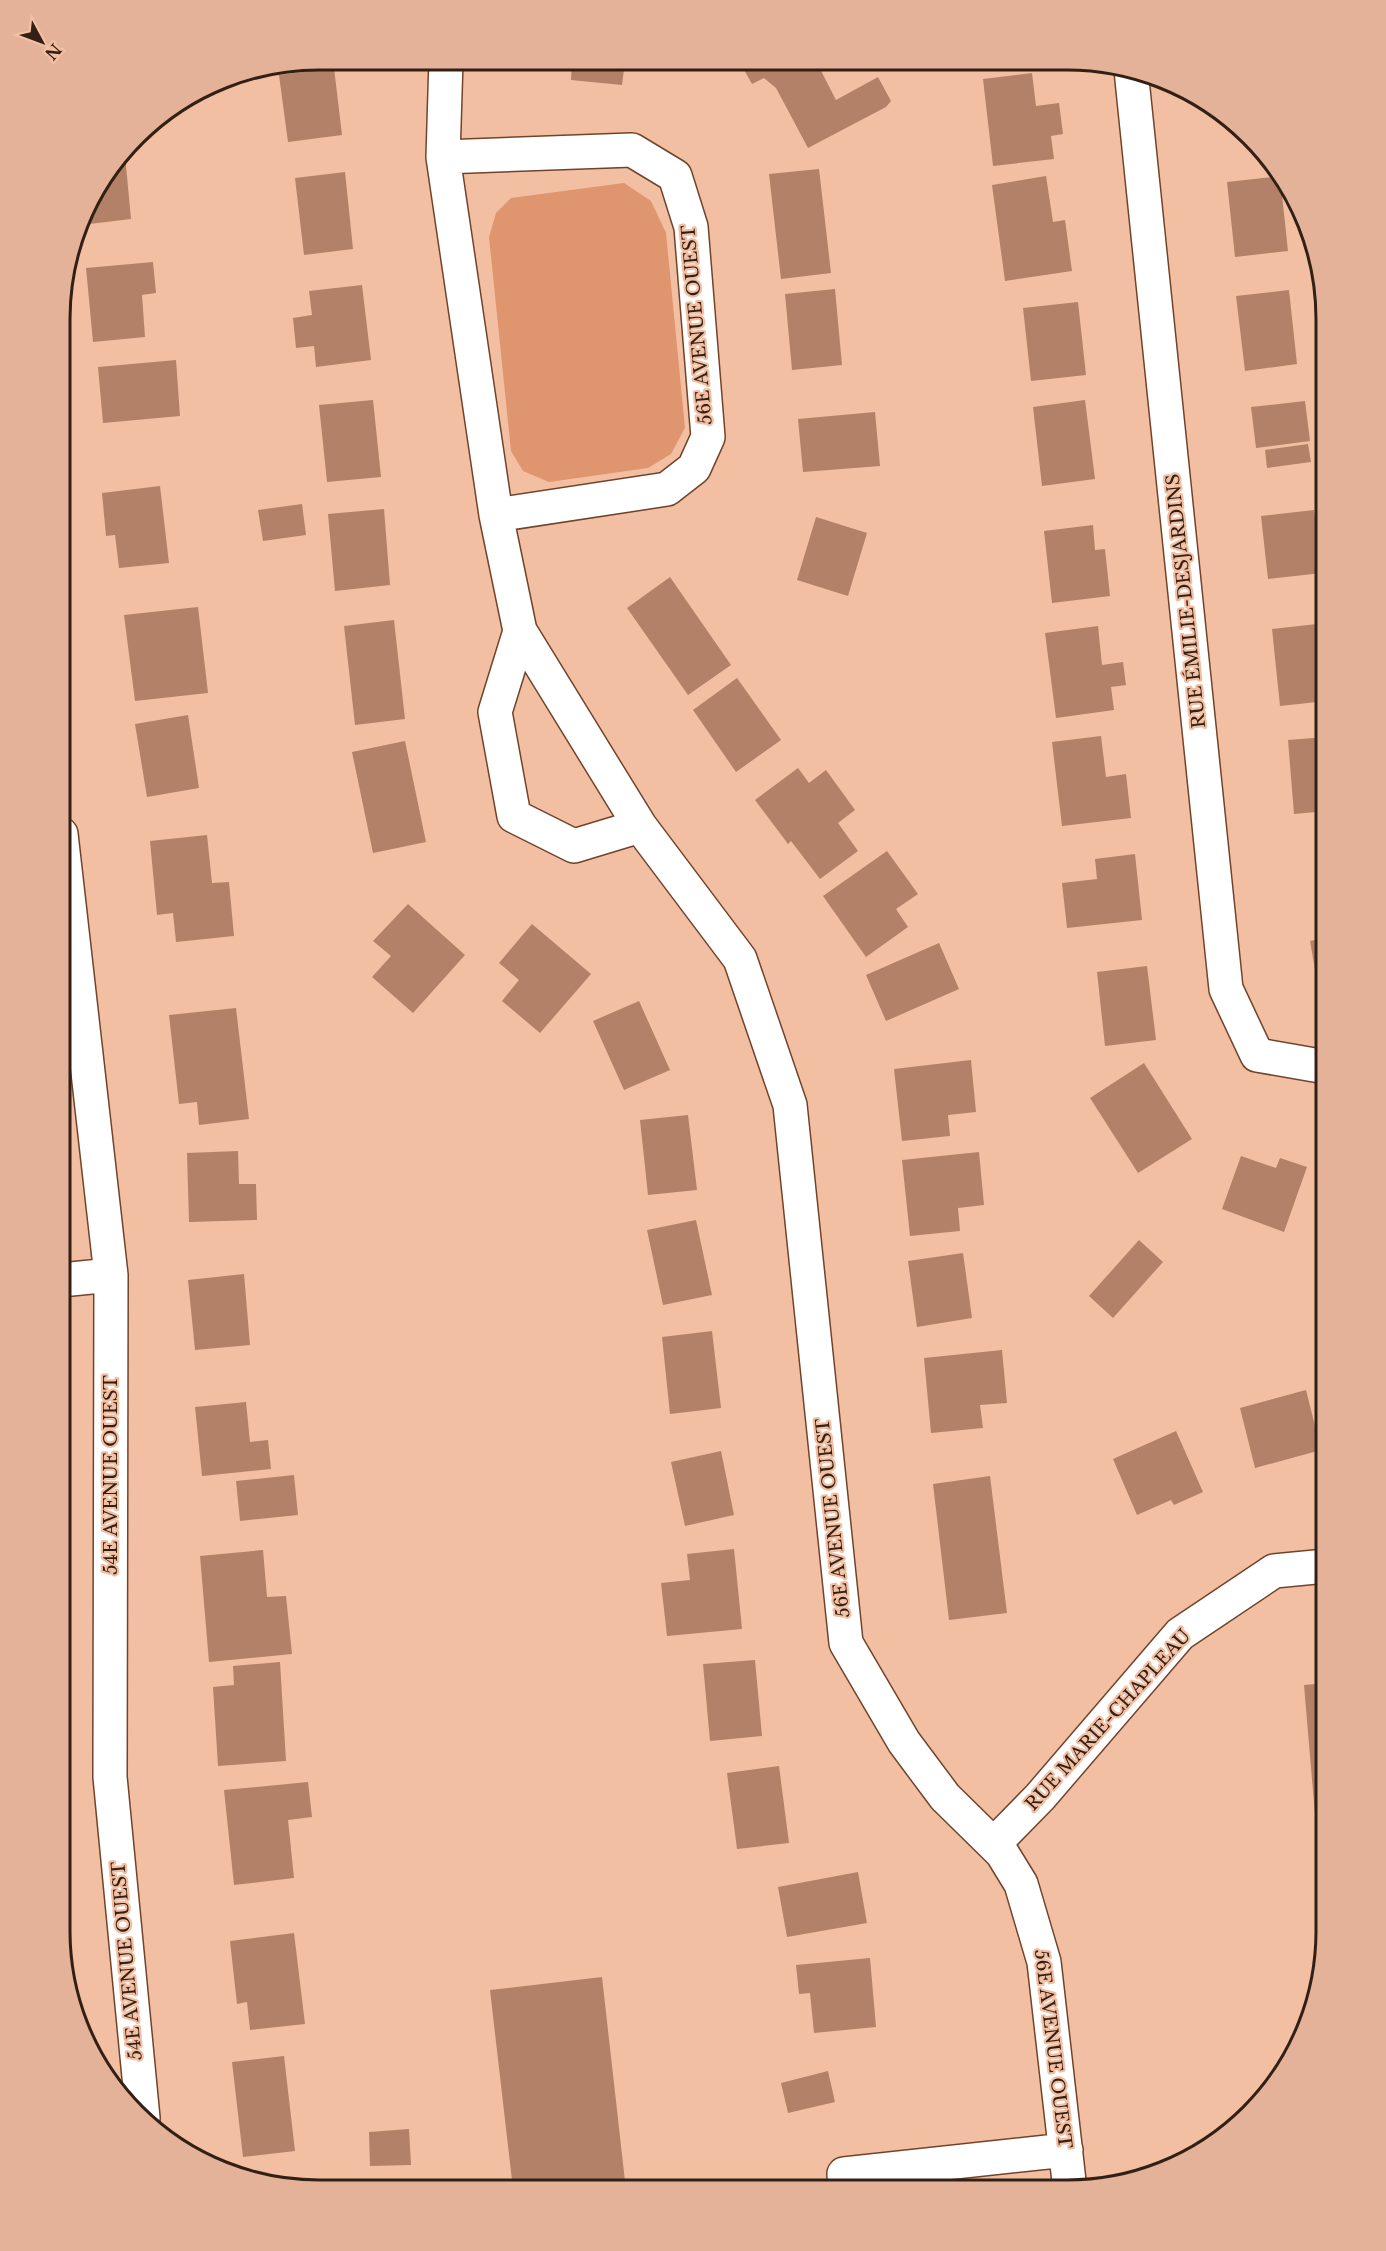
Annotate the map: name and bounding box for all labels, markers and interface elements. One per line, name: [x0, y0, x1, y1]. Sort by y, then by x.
north arrow: [12, 12, 72, 72]
text: N: [41, 40, 66, 64]
street label: 56E AVENUE OUEST: [677, 224, 717, 426]
street label: RUE ÉMILIE-DESJARDINS: [1161, 473, 1210, 729]
street label: 54E AVENUE OUEST: [100, 1375, 122, 1575]
street label: 56E AVENUE OUEST: [812, 1417, 854, 1619]
street label: RUE MARIE-CHAPLEAU: [1021, 1625, 1195, 1815]
street label: 54E AVENUE OUEST: [107, 1860, 147, 2061]
street label: 56E AVENUE OUEST: [1030, 1948, 1076, 2150]

